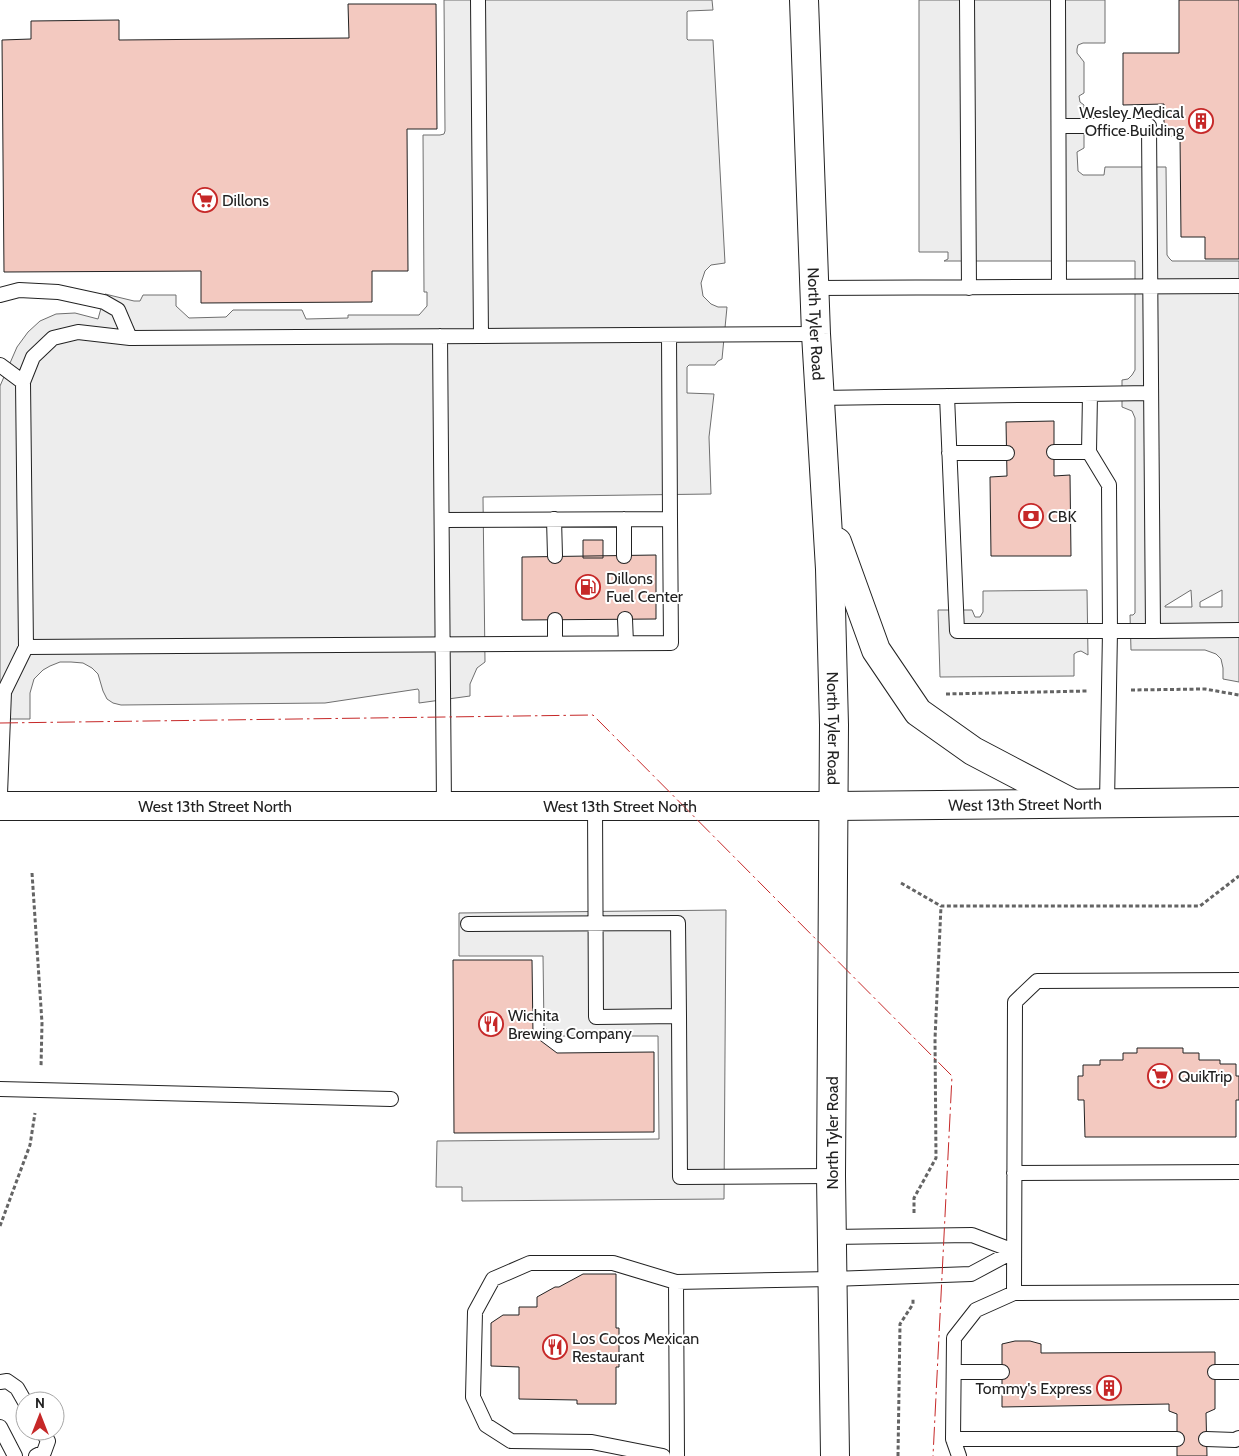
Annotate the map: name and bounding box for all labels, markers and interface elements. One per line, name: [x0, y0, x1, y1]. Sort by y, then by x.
place label: Wesley Medical Office Building: [1079, 103, 1185, 140]
building icon: Wesley Medical Office Building: [1188, 108, 1214, 134]
supermarket icon: Dillons: [192, 187, 218, 213]
place label: Dillons: [222, 191, 269, 210]
street label: North Tyler Road: [804, 267, 828, 381]
bank icon: CBK: [1018, 503, 1044, 529]
place label: CBK: [1048, 507, 1076, 526]
place label: Dillons Fuel Center: [606, 569, 684, 606]
fuel station icon: Dillons Fuel Center: [575, 574, 601, 600]
street label: North Tyler Road: [823, 671, 844, 785]
street label: West 13th Street North: [948, 794, 1102, 814]
street label: West 13th Street North: [138, 797, 292, 816]
street label: West 13th Street North: [543, 797, 697, 816]
place label: Wichita Brewing Company: [508, 1006, 632, 1043]
restaurant icon: Wichita Brewing Company: [478, 1011, 504, 1037]
supermarket icon: QuikTrip: [1147, 1063, 1173, 1089]
place label: QuikTrip: [1178, 1067, 1232, 1086]
street label: North Tyler Road: [823, 1076, 842, 1190]
place label: Los Cocos Mexican Restaurant: [572, 1329, 699, 1366]
restaurant icon: Los Cocos Mexican Restaurant: [542, 1334, 568, 1360]
building icon: Tommy's Express: [1096, 1375, 1122, 1401]
place label: Tommy's Express: [976, 1379, 1092, 1398]
north arrow: [15, 1391, 65, 1441]
text: N: [35, 1394, 45, 1412]

